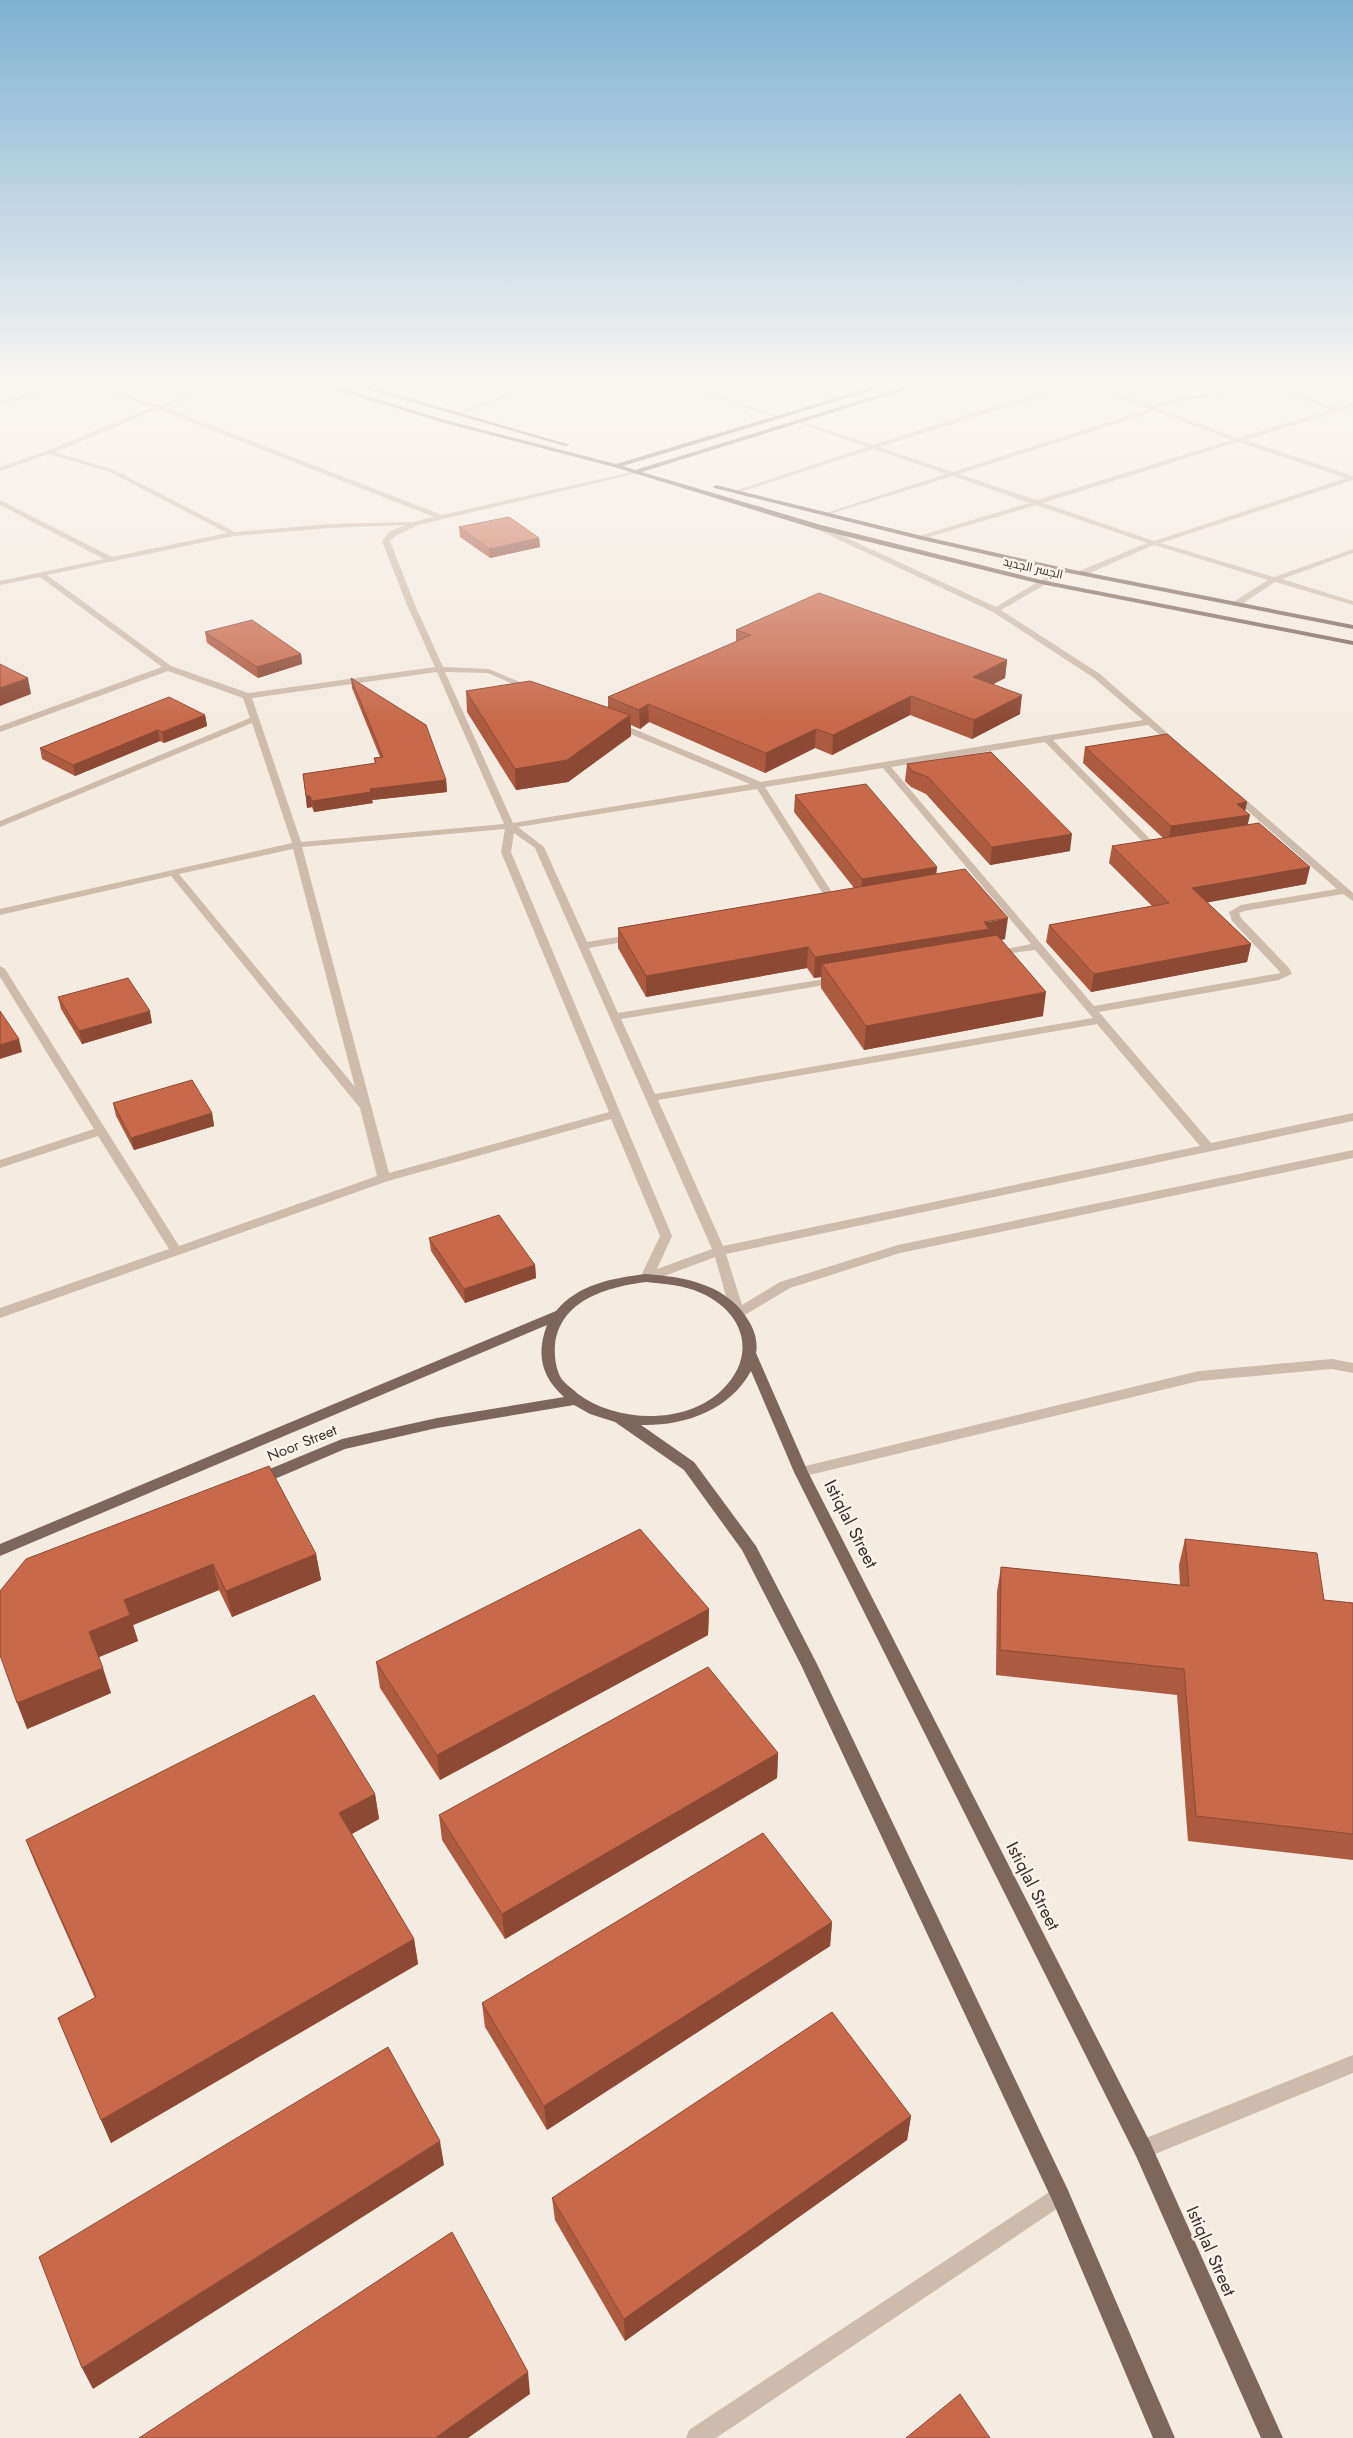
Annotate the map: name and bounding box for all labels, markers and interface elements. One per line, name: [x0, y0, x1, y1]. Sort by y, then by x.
street label: الجسر الجديد: [1001, 552, 1065, 584]
street label: Noor Street: [264, 1419, 341, 1467]
street label: Istiqlal Street: [818, 1475, 885, 1573]
street label: Istiqlal Street: [1000, 1837, 1067, 1935]
street label: Istiqlal Street: [1180, 2202, 1243, 2301]

